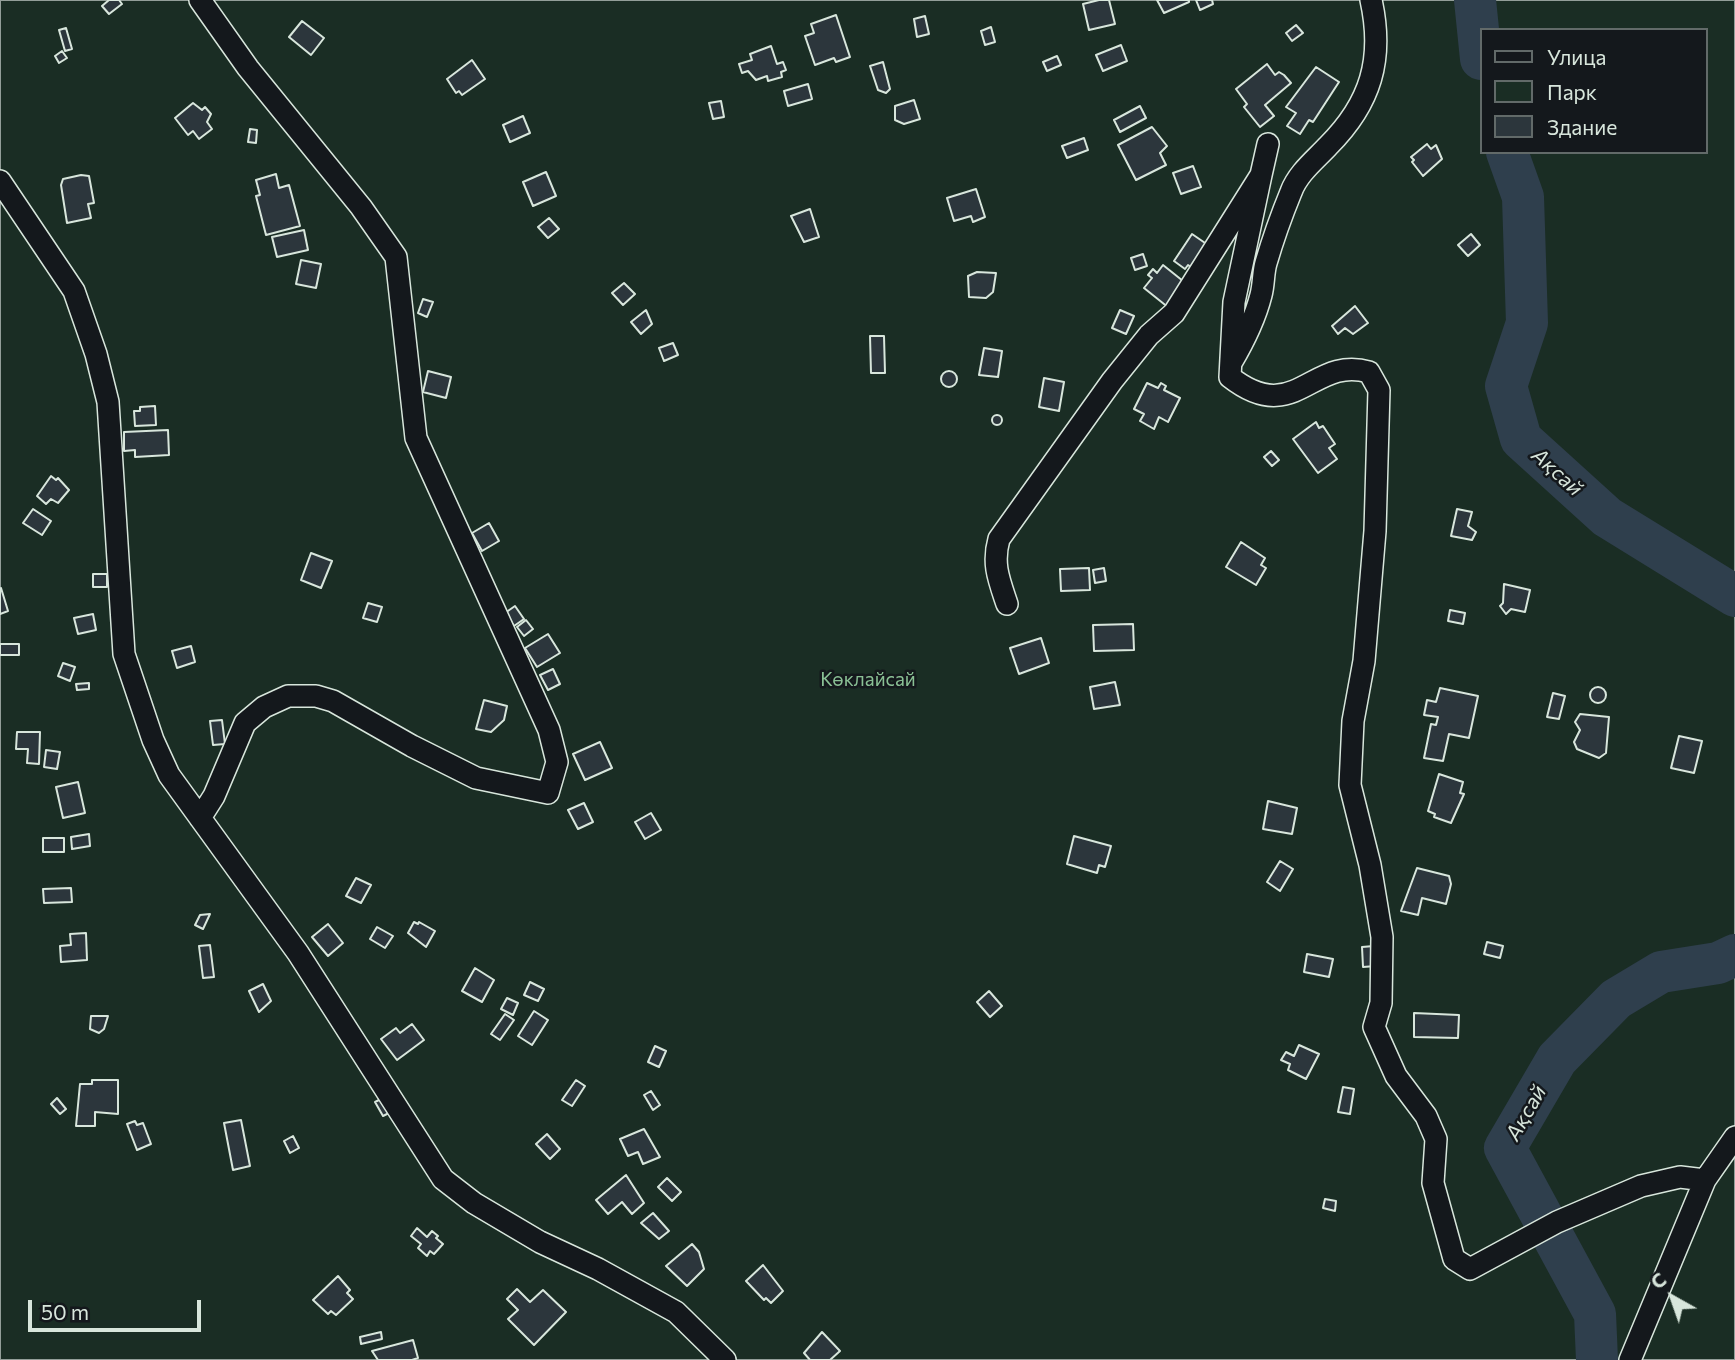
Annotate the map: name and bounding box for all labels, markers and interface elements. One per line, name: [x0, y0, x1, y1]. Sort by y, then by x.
legend: [1480, 28, 1707, 154]
text: Улица: [1547, 44, 1606, 69]
text: Парк: [1547, 79, 1597, 104]
text: Здание: [1547, 114, 1617, 139]
water label: Ақсай: [1526, 443, 1588, 501]
park label: Көклайсай: [820, 669, 916, 691]
water label: Ақсай: [1500, 1081, 1552, 1145]
north arrow: [1637, 1262, 1707, 1332]
text: С: [1646, 1268, 1671, 1294]
scale bar: [32, 1286, 205, 1330]
text: 50 m: [41, 1299, 89, 1324]

